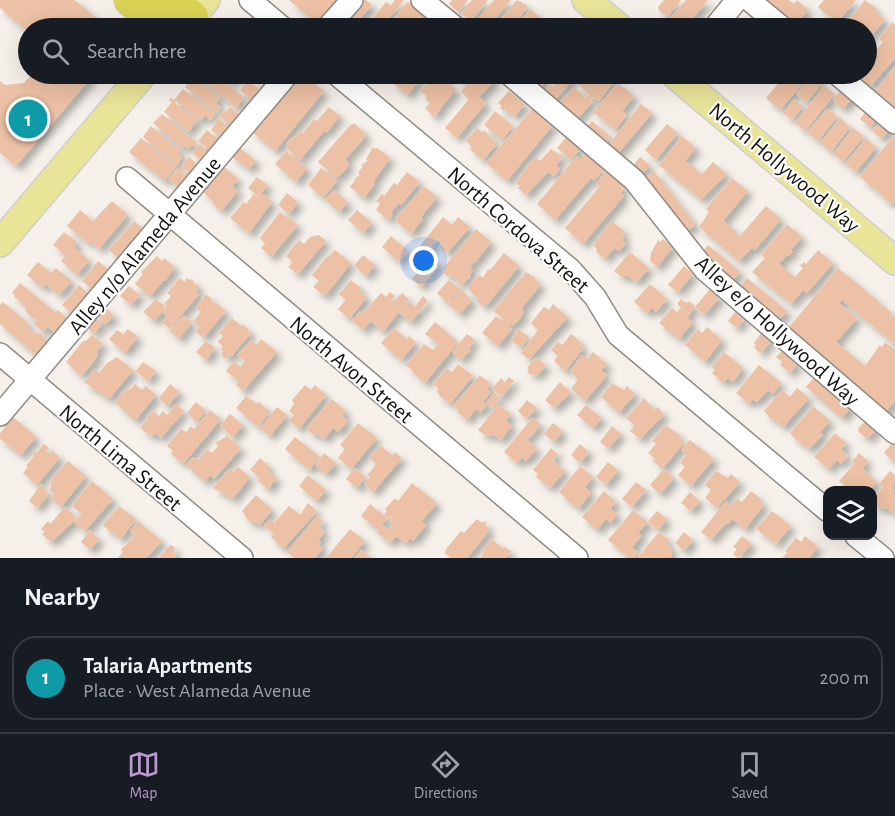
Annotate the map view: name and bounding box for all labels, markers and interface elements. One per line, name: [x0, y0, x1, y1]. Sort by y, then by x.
search box: [18, 18, 877, 84]
icon: search: [39, 35, 72, 68]
text: Search here: [87, 40, 186, 62]
pin: 1: [9, 96, 48, 142]
street label: North Hollywood Way: [705, 99, 864, 237]
street label: Alley n/o Alameda Avenue: [64, 153, 225, 339]
street label: North Cordova Street: [443, 163, 593, 297]
your location: [409, 246, 438, 275]
street label: Alley e/o Hollywood Way: [691, 252, 864, 410]
street label: North Avon Street: [286, 312, 417, 427]
street label: North Lima Street: [55, 400, 186, 515]
map controls: [823, 486, 877, 540]
button: layers: [823, 486, 877, 540]
text: Nearby: [24, 584, 100, 610]
text: Talaria Apartments: [83, 655, 252, 677]
text: 1: [42, 668, 49, 688]
text: 200 m: [819, 668, 869, 688]
text: Place · West Alameda Avenue: [83, 681, 311, 701]
tab: Map: [127, 748, 160, 803]
tab: Directions: [414, 748, 478, 803]
tab: Saved: [731, 748, 768, 803]

